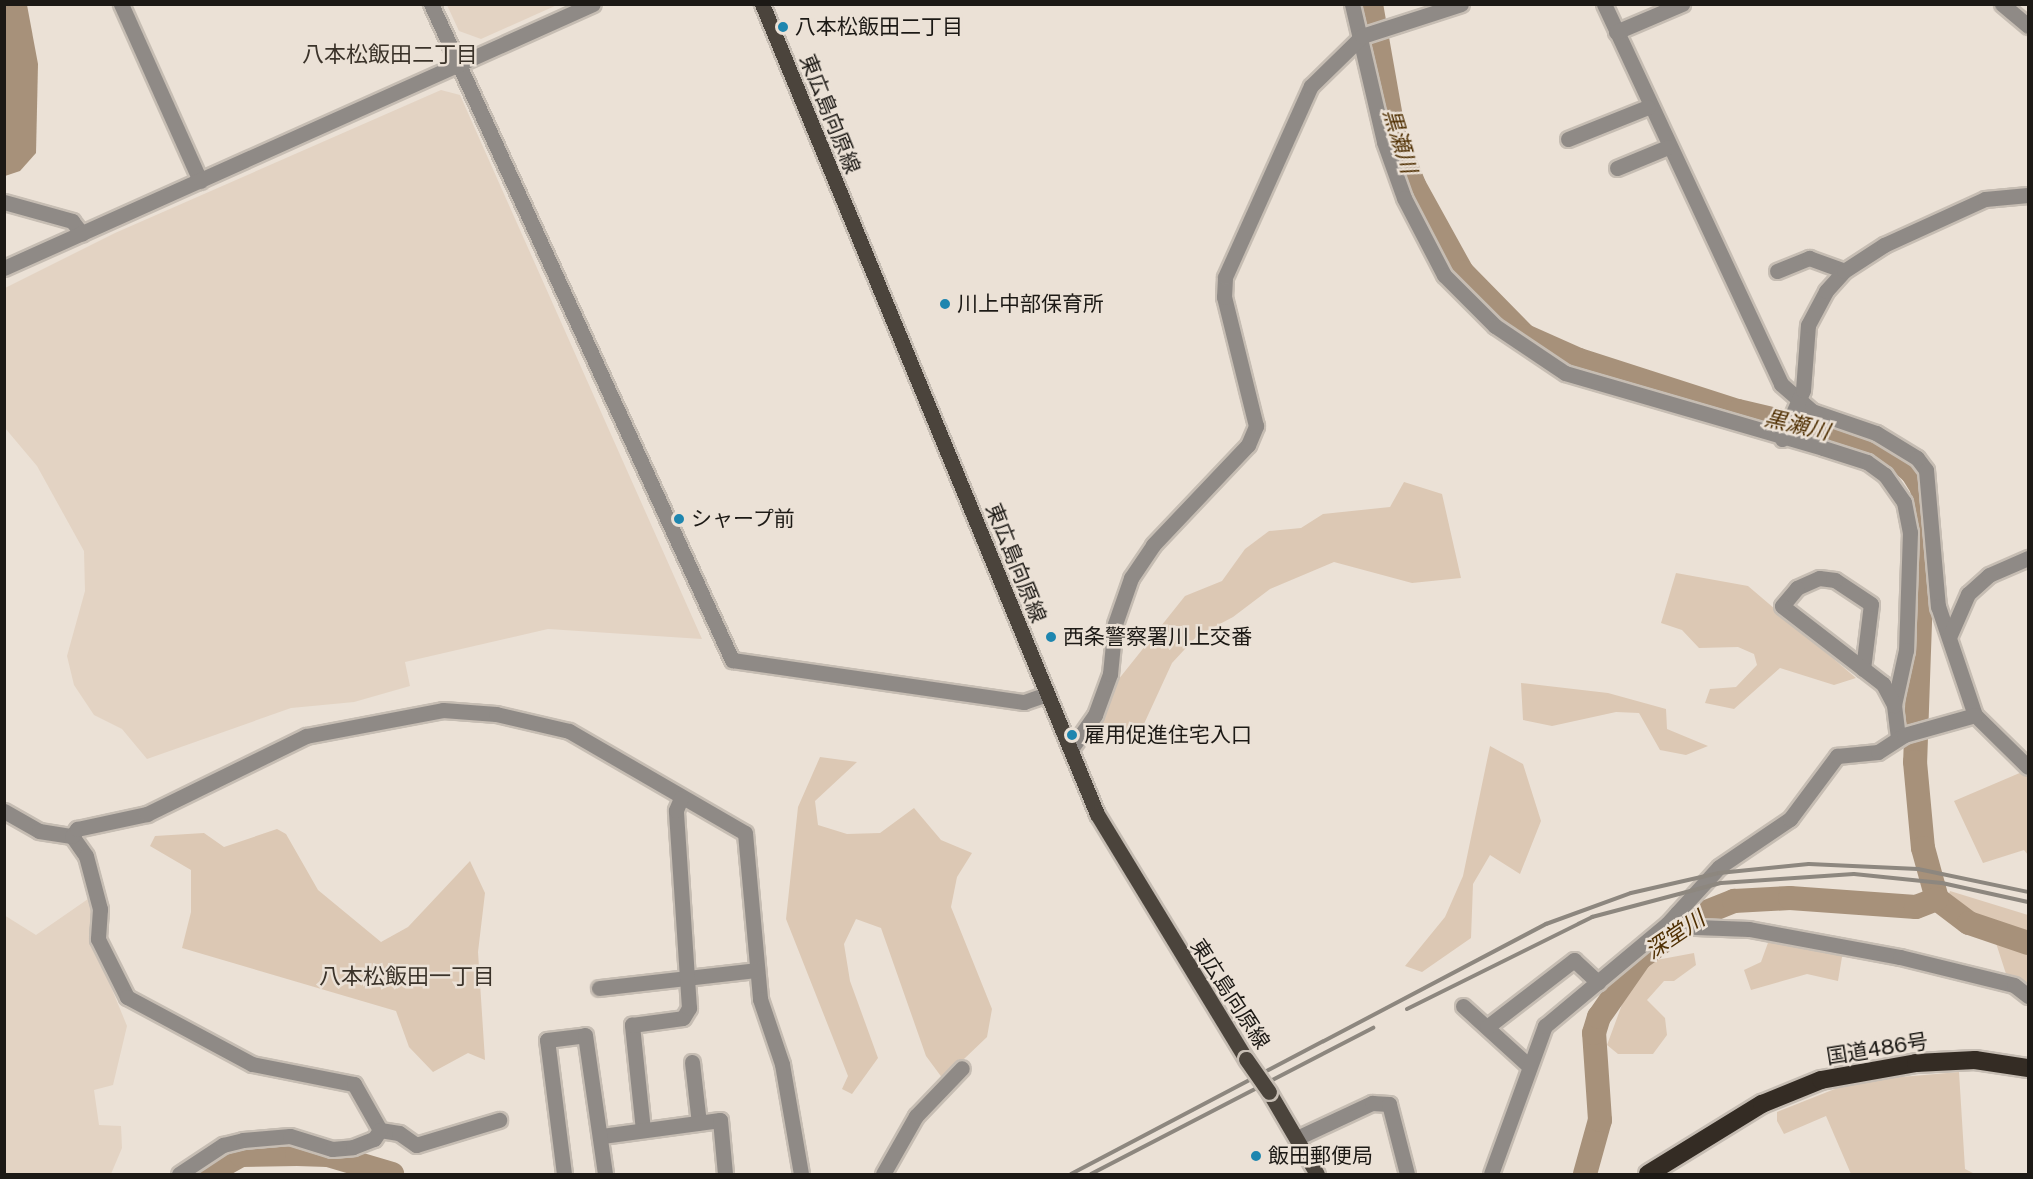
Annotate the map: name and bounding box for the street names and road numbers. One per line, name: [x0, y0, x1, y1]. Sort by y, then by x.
street label: 東広島向原線: [795, 51, 865, 177]
street label: 東広島向原線: [981, 500, 1051, 626]
street label: 東広島向原線: [1185, 934, 1275, 1054]
street label: 国道486号: [1824, 1029, 1930, 1069]

